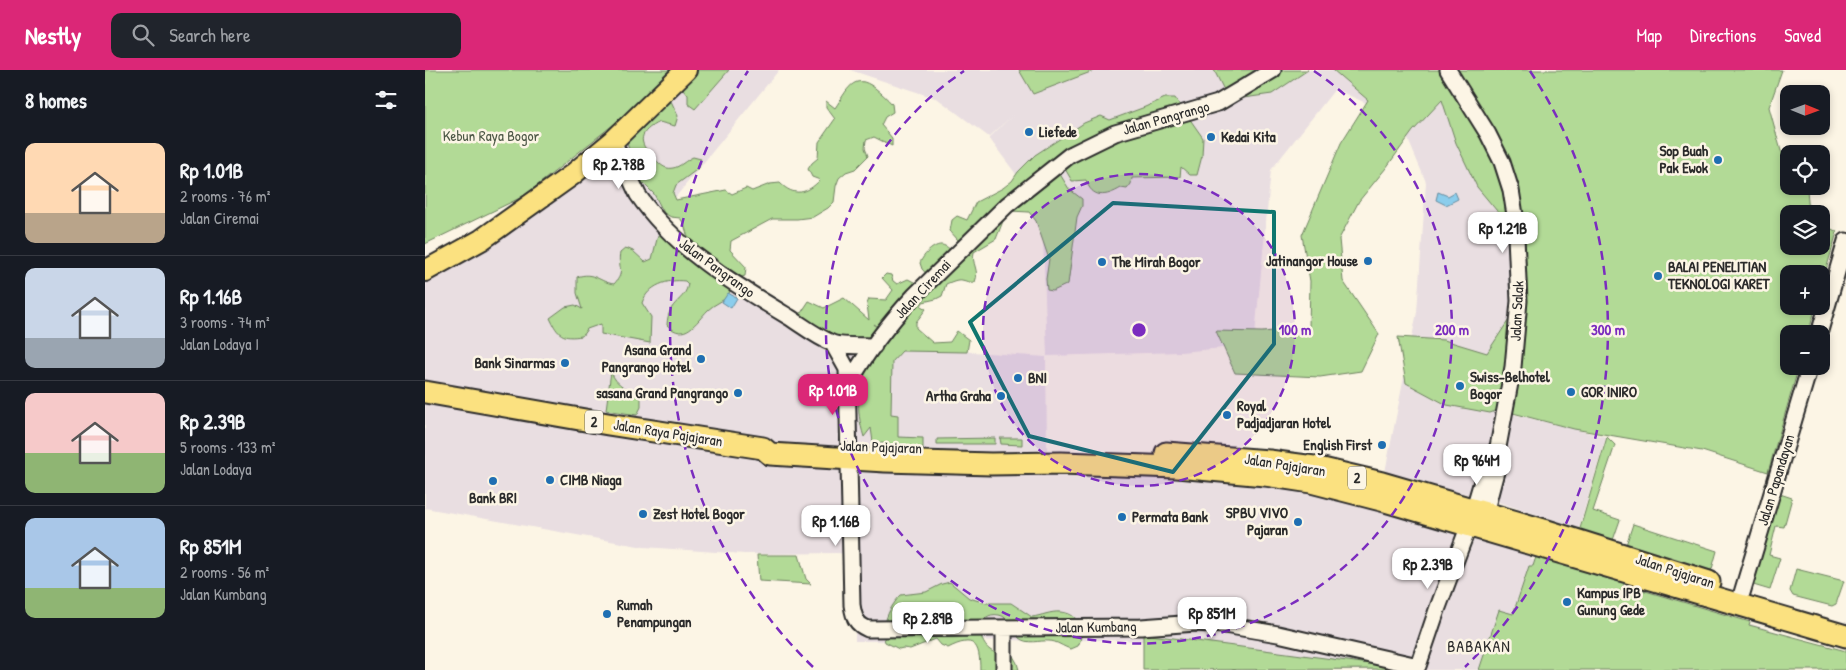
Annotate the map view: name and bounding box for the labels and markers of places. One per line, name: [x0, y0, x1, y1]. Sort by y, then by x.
place label: Liefede: [1039, 121, 1077, 142]
marker: Liefede: [1023, 126, 1035, 138]
place label: Kedai Kita: [1221, 126, 1276, 147]
marker: Kedai Kita: [1205, 131, 1217, 143]
place label: Sop Buah Pak Ewok: [1659, 140, 1709, 178]
pin: Rp 2.78B: [567, 148, 671, 190]
marker: Sop Buah Pak Ewok: [1712, 154, 1724, 166]
pin: Rp 1.21B: [1451, 212, 1555, 254]
place label: Jatinangor House: [1266, 250, 1358, 272]
place label: The Mirah Bogor: [1111, 251, 1201, 273]
marker: Jatinangor House: [1362, 255, 1374, 267]
marker: The Mirah Bogor: [1096, 256, 1108, 268]
place label: BALAI PENELITIAN TEKNOLOGI KARET: [1667, 256, 1771, 294]
marker: BALAI PENELITIAN TEKNOLOGI KARET: [1652, 270, 1664, 282]
centre of rings: [1130, 321, 1148, 339]
place label: Asana Grand Pangrango Hotel: [602, 339, 692, 378]
place label: Bank Sinarmas: [475, 352, 555, 373]
marker: Asana Grand Pangrango Hotel: [695, 353, 707, 365]
marker: Bank Sinarmas: [559, 357, 571, 369]
place label: Swiss-Belhotel Bogor: [1470, 366, 1551, 405]
place label: BNI: [1028, 367, 1047, 388]
marker: BNI: [1012, 372, 1024, 384]
pin: Rp 1.01B: [781, 374, 885, 416]
marker: Swiss-Belhotel Bogor: [1454, 380, 1466, 392]
place label: GOR INIRO: [1581, 381, 1638, 402]
place label: sasana Grand Pangrango: [596, 382, 728, 404]
place label: Artha Graha: [926, 385, 991, 406]
marker: GOR INIRO: [1565, 386, 1577, 398]
marker: sasana Grand Pangrango: [732, 387, 744, 399]
marker: Artha Graha: [995, 390, 1007, 402]
place label: Royal Padjadjaran Hotel: [1237, 395, 1332, 433]
marker: Royal Padjadjaran Hotel: [1221, 409, 1233, 421]
place label: English First: [1303, 434, 1373, 456]
marker: English First: [1376, 439, 1388, 451]
pin: Rp 964M: [1431, 444, 1523, 486]
place label: CIMB Niaga: [560, 469, 622, 491]
marker: CIMB Niaga: [544, 474, 556, 486]
marker: Bank BRI: [487, 475, 499, 487]
place label: Bank BRI: [469, 487, 517, 508]
place label: SPBU VIVO Pajaran: [1226, 502, 1289, 540]
place label: Zest Hotel Bogor: [653, 503, 745, 525]
pin: Rp 1.16B: [784, 504, 888, 547]
place label: Permata Bank: [1132, 506, 1209, 527]
marker: Zest Hotel Bogor: [637, 508, 649, 520]
marker: Permata Bank: [1116, 511, 1128, 523]
marker: SPBU VIVO Pajaran: [1292, 516, 1304, 528]
pin: Rp 2.39B: [1376, 548, 1480, 590]
place label: Kampus IPB Gunung Gede: [1577, 582, 1645, 621]
place label: Rumah Penampungan: [617, 594, 692, 633]
pin: Rp 851M: [1166, 596, 1258, 639]
marker: Kampus IPB Gunung Gede: [1561, 596, 1573, 608]
pin: Rp 2.89B: [876, 602, 980, 644]
marker: Rumah Penampungan: [601, 608, 613, 620]

